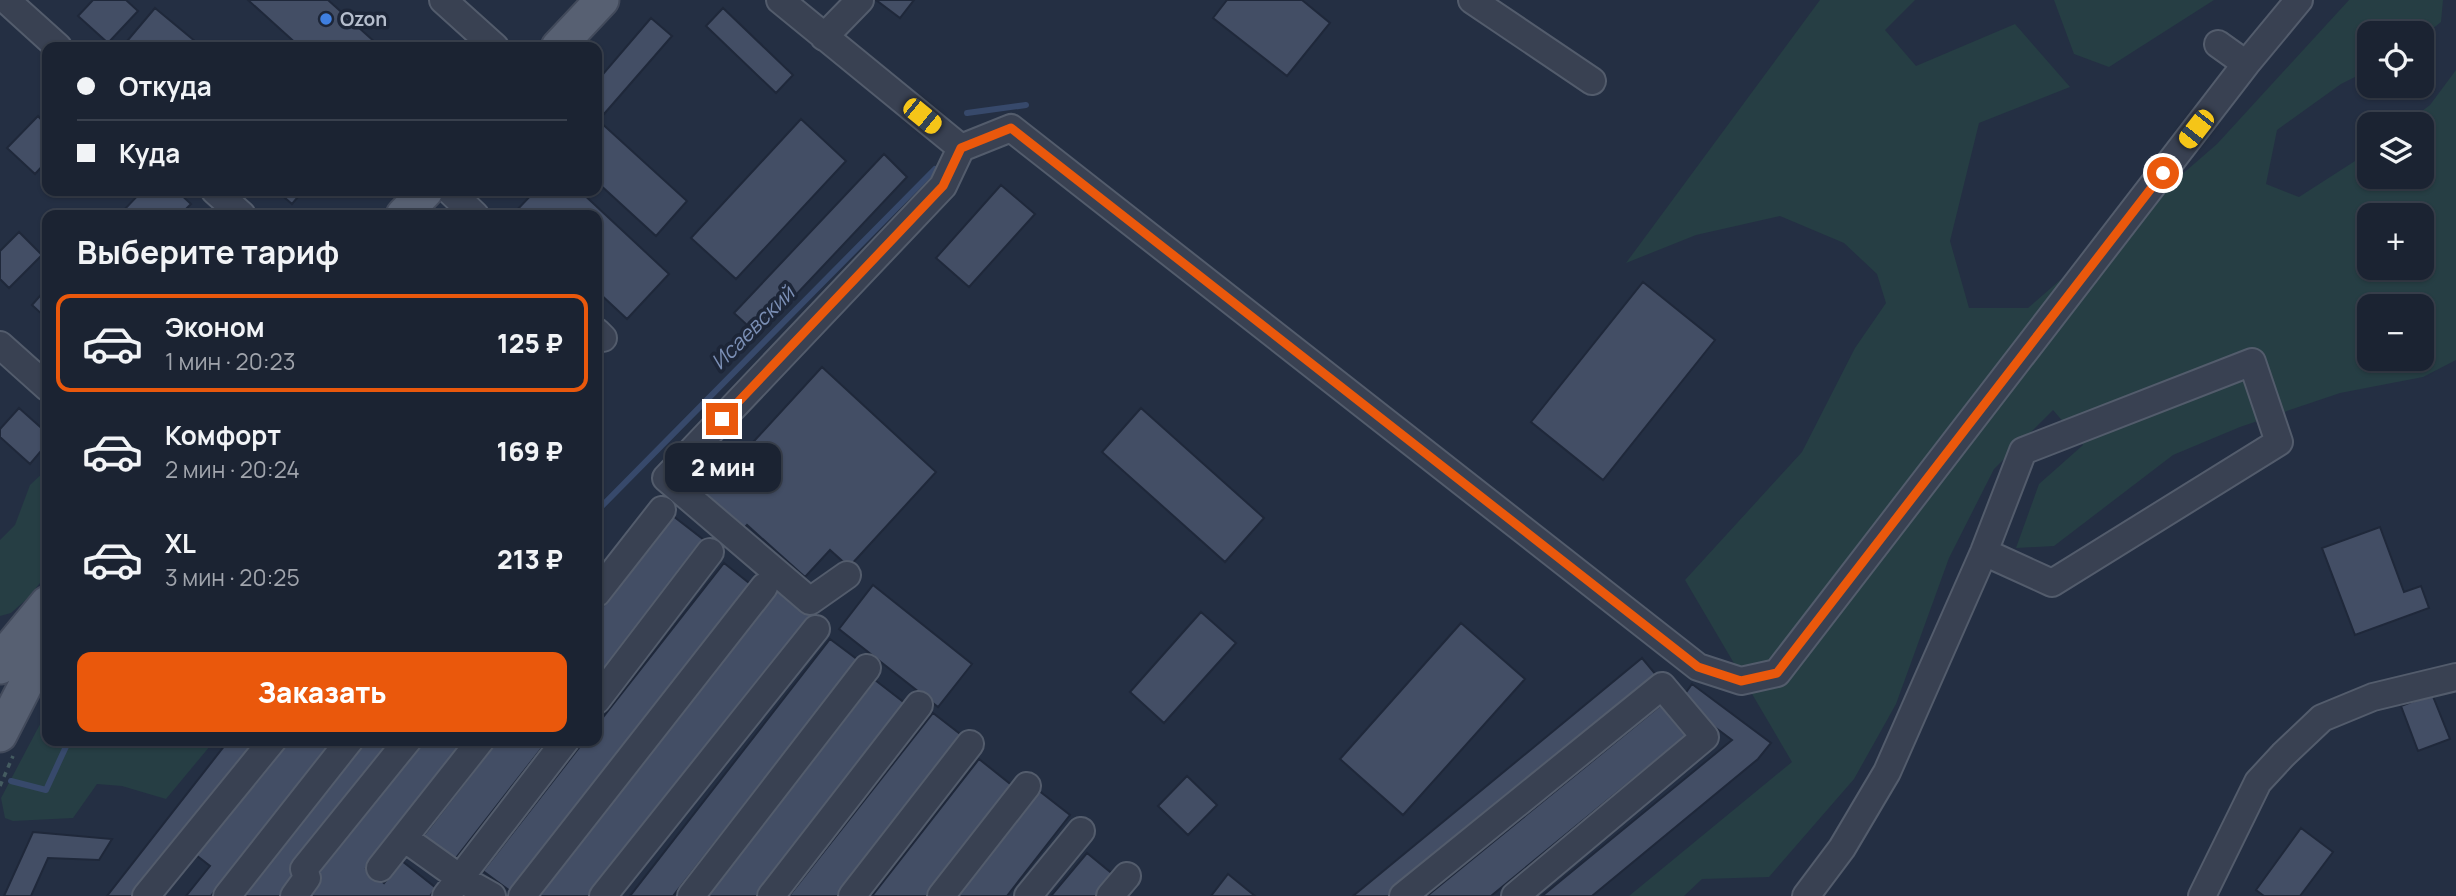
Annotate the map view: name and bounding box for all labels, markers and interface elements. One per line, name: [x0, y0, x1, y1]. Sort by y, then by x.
place label: Ozon: [340, 6, 387, 32]
marker: Ozon: [318, 11, 334, 27]
map controls: [2357, 21, 2434, 371]
button: locate: [2357, 21, 2434, 98]
text: Откуда: [119, 68, 212, 104]
car: [900, 95, 945, 137]
car: [2175, 106, 2218, 152]
button: layers: [2357, 112, 2434, 189]
text: Куда: [119, 135, 180, 171]
route start: [2147, 157, 2179, 189]
button: +: [2357, 203, 2434, 280]
text: Выберите тариф: [77, 230, 339, 274]
water label: Исаевский: [705, 278, 801, 375]
button: −: [2357, 294, 2434, 371]
text: Эконом: [165, 309, 265, 345]
icon: car: [81, 312, 144, 375]
text: 125 ₽: [497, 325, 563, 361]
text: 1 мин · 20:23: [165, 345, 295, 377]
route end: [706, 403, 738, 435]
text: Комфорт: [165, 417, 281, 453]
icon: car: [81, 420, 144, 483]
text: 169 ₽: [496, 433, 563, 469]
callout: 2 мин: [664, 444, 780, 492]
text: 2 мин: [691, 451, 755, 483]
text: 2 мин · 20:24: [165, 453, 300, 485]
text: XL: [165, 525, 196, 561]
icon: car: [81, 528, 144, 591]
text: 213 ₽: [497, 541, 563, 577]
text: 3 мин · 20:25: [165, 561, 300, 593]
button: Заказать: [77, 652, 567, 732]

